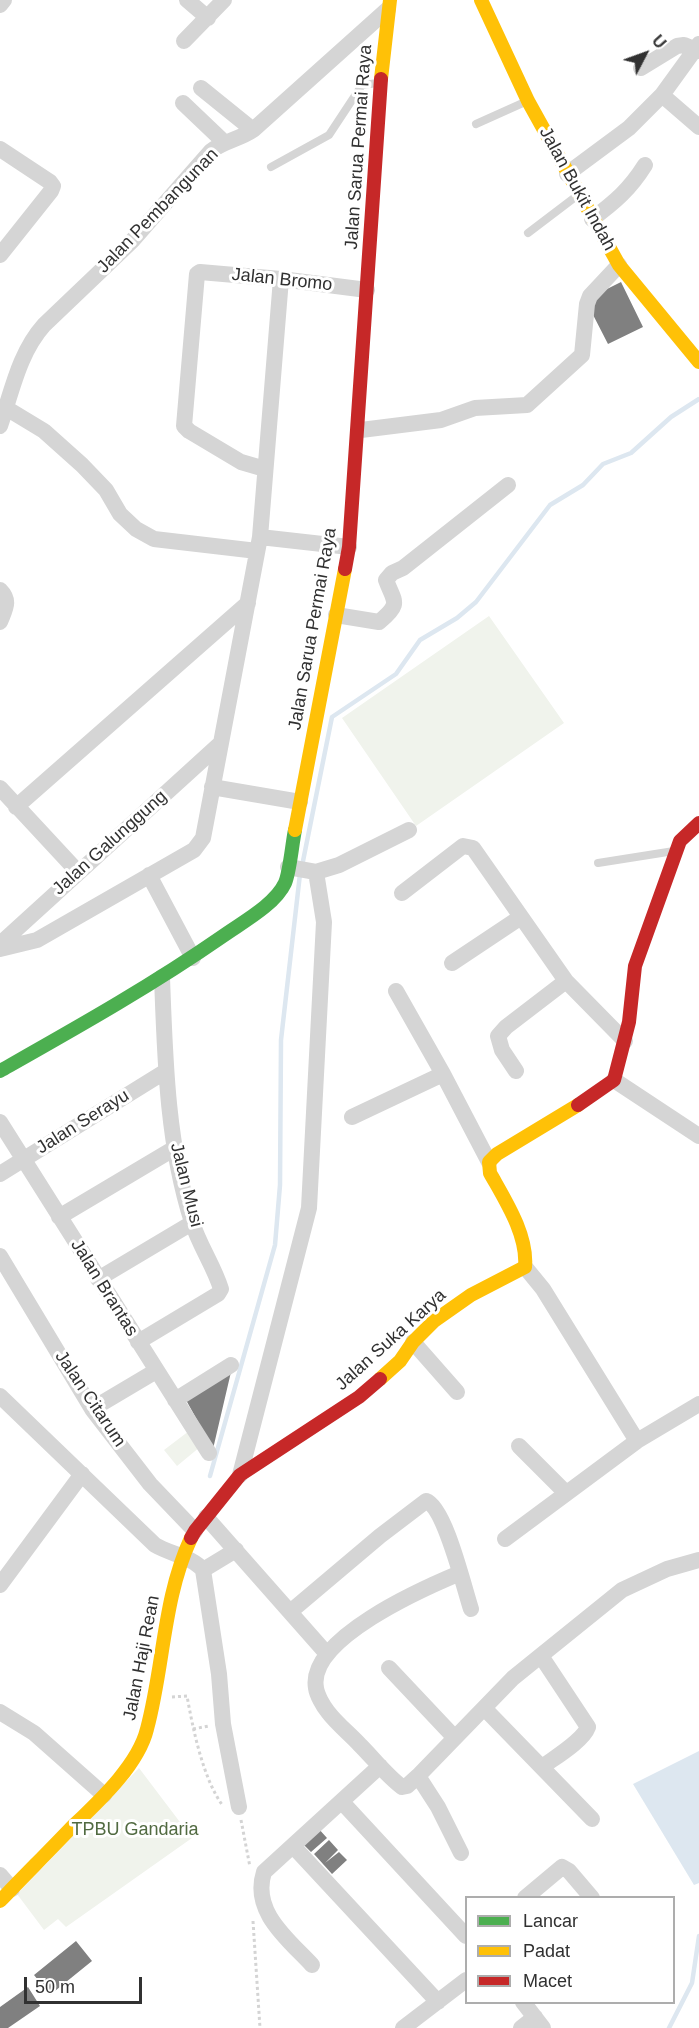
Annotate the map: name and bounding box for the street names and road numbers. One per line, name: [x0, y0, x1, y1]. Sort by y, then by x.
street label: Jalan Sarua Permai Raya: [341, 44, 377, 250]
street label: Jalan Bukit Indah: [534, 123, 620, 255]
street label: Jalan Pembangunan: [93, 144, 223, 278]
street label: Jalan Bromo: [231, 264, 333, 296]
street label: Jalan Sarua Permai Raya: [285, 526, 341, 732]
street label: Jalan Galunggung: [48, 786, 172, 900]
street label: Jalan Serayu: [33, 1085, 133, 1159]
street label: Jalan Musi: [165, 1141, 207, 1229]
street label: Jalan Brantas: [66, 1236, 142, 1340]
street label: Jalan Suka Karya: [331, 1285, 451, 1395]
street label: Jalan Citarum: [50, 1347, 130, 1451]
street label: Jalan Haji Rean: [119, 1594, 165, 1722]

